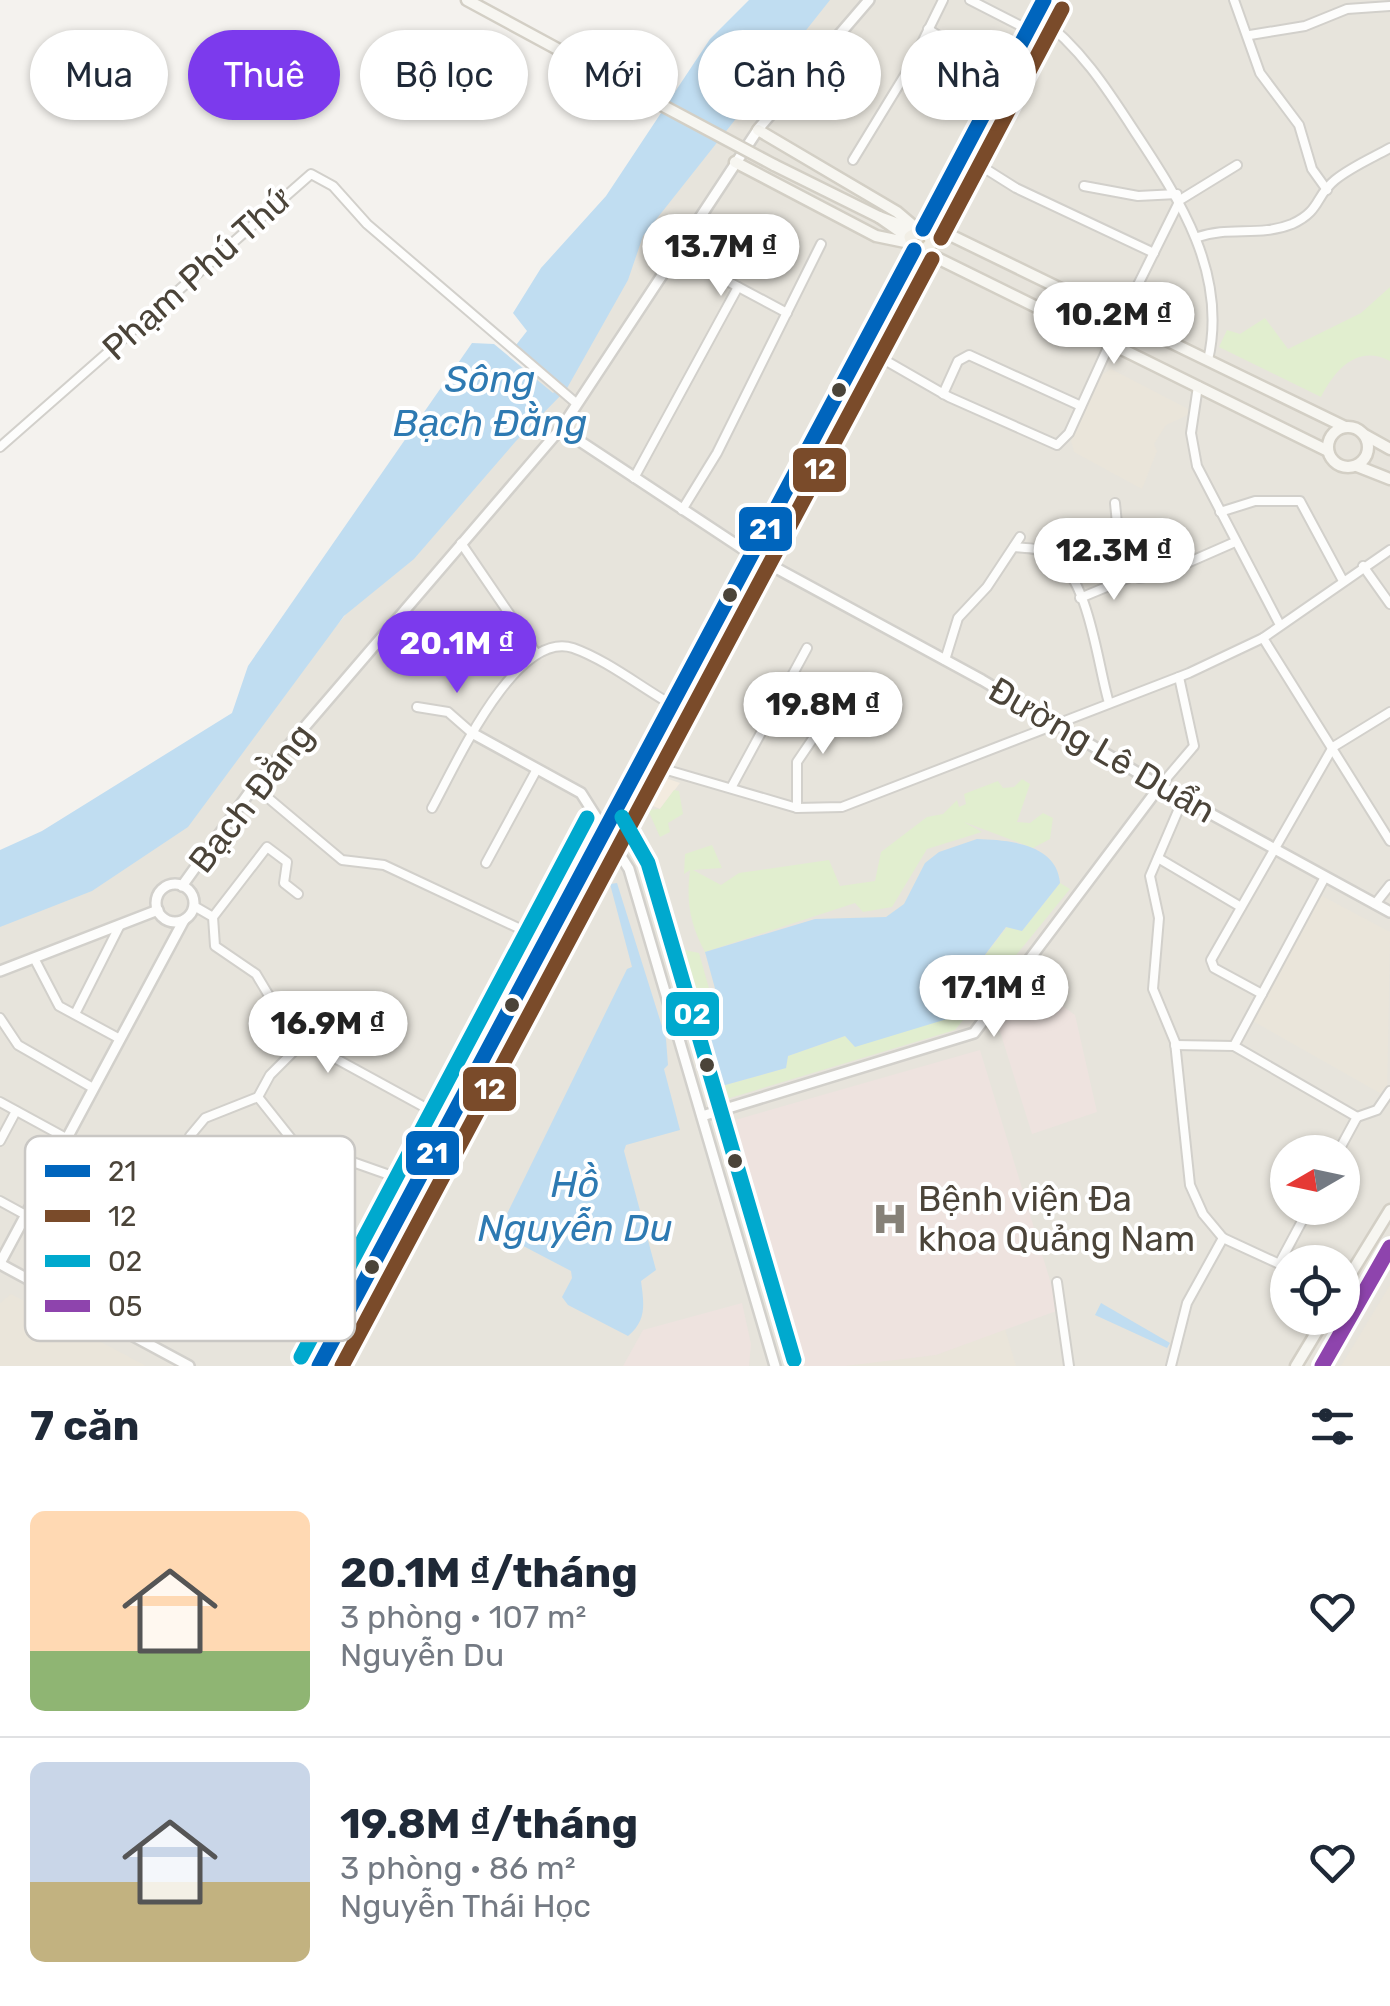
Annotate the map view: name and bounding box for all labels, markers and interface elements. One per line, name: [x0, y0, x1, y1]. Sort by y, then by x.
chip: Mua: [30, 30, 168, 120]
chip: Thuê: [188, 30, 340, 120]
chip: Bộ lọc: [360, 30, 528, 120]
chip: Mới: [548, 30, 678, 120]
chip: Căn hộ: [698, 30, 881, 120]
chip: Nhà: [901, 30, 1036, 120]
street label: Phạm Phú Thứ: [94, 177, 300, 369]
pin: 13.7M ₫: [629, 214, 813, 299]
text: 13.7M ₫: [664, 227, 778, 265]
pin: 10.2M ₫: [1022, 282, 1206, 367]
text: 10.2M ₫: [1055, 295, 1173, 333]
water label: Sông Bạch Đằng: [393, 356, 587, 446]
unlabelled marker: [829, 380, 849, 400]
line badge: 12: [791, 446, 848, 494]
text: 12: [804, 453, 836, 486]
line badge: 21: [737, 505, 794, 553]
text: 21: [749, 513, 781, 546]
pin: 12.3M ₫: [1022, 518, 1206, 603]
text: 12.3M ₫: [1056, 531, 1172, 569]
unlabelled marker: [720, 585, 740, 605]
pin: 20.1M ₫: [365, 611, 549, 696]
text: 20.1M ₫: [400, 624, 514, 662]
street label: Đường Lê Duẩn: [981, 668, 1223, 832]
pin: 19.8M ₫: [731, 672, 915, 757]
text: 19.8M ₫: [765, 685, 881, 723]
street label: Bạch Đằng: [179, 715, 322, 881]
pin: 17.1M ₫: [902, 955, 1086, 1040]
text: 17.1M ₫: [941, 968, 1047, 1006]
line badge: 02: [664, 990, 721, 1038]
pin: 16.9M ₫: [236, 991, 420, 1076]
unlabelled marker: [502, 995, 522, 1015]
text: 02: [673, 998, 711, 1031]
text: 16.9M ₫: [271, 1004, 385, 1042]
unlabelled marker: [697, 1055, 717, 1075]
line badge: 12: [461, 1065, 518, 1113]
text: 12: [474, 1073, 506, 1106]
line badge: 21: [404, 1129, 461, 1177]
north arrow: [1270, 1135, 1360, 1225]
map controls: [1270, 1135, 1360, 1335]
legend: [25, 1136, 355, 1341]
text: 21: [416, 1137, 448, 1170]
unlabelled marker: [725, 1151, 745, 1171]
text: 21: [108, 1155, 136, 1188]
water label: Hồ Nguyễn Du: [477, 1161, 673, 1251]
place label: Bệnh viện Đa khoa Quảng Nam: [918, 1178, 1195, 1260]
text: 12: [108, 1200, 136, 1233]
hospital icon: Bệnh viện Đa khoa Quảng Nam: [871, 1200, 909, 1238]
text: 02: [108, 1245, 142, 1278]
button: locate: [1270, 1245, 1360, 1335]
unlabelled marker: [362, 1257, 382, 1277]
text: 05: [108, 1290, 142, 1323]
icon: filters: [1305, 1399, 1360, 1454]
text: 7 căn: [30, 1401, 140, 1451]
text: 20.1M ₫/tháng: [340, 1548, 638, 1598]
icon: home: [110, 1551, 230, 1671]
icon: heart: [1305, 1584, 1360, 1639]
text: 3 phòng · 107 m²: [340, 1598, 586, 1636]
text: Nguyễn Du: [340, 1636, 504, 1674]
text: 19.8M ₫/tháng: [340, 1799, 638, 1849]
icon: home: [110, 1802, 230, 1922]
icon: heart: [1305, 1835, 1360, 1890]
text: 3 phòng · 86 m²: [340, 1849, 576, 1887]
text: Nguyễn Thái Học: [340, 1887, 591, 1925]

